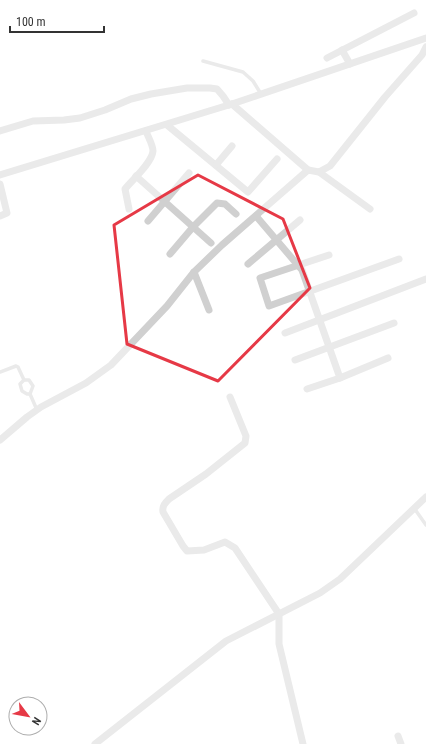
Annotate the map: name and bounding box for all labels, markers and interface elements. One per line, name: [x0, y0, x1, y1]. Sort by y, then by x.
scale bar: [10, 8, 104, 34]
text: 100 m: [16, 15, 46, 29]
north arrow: [8, 696, 48, 736]
text: N: [29, 715, 43, 728]

